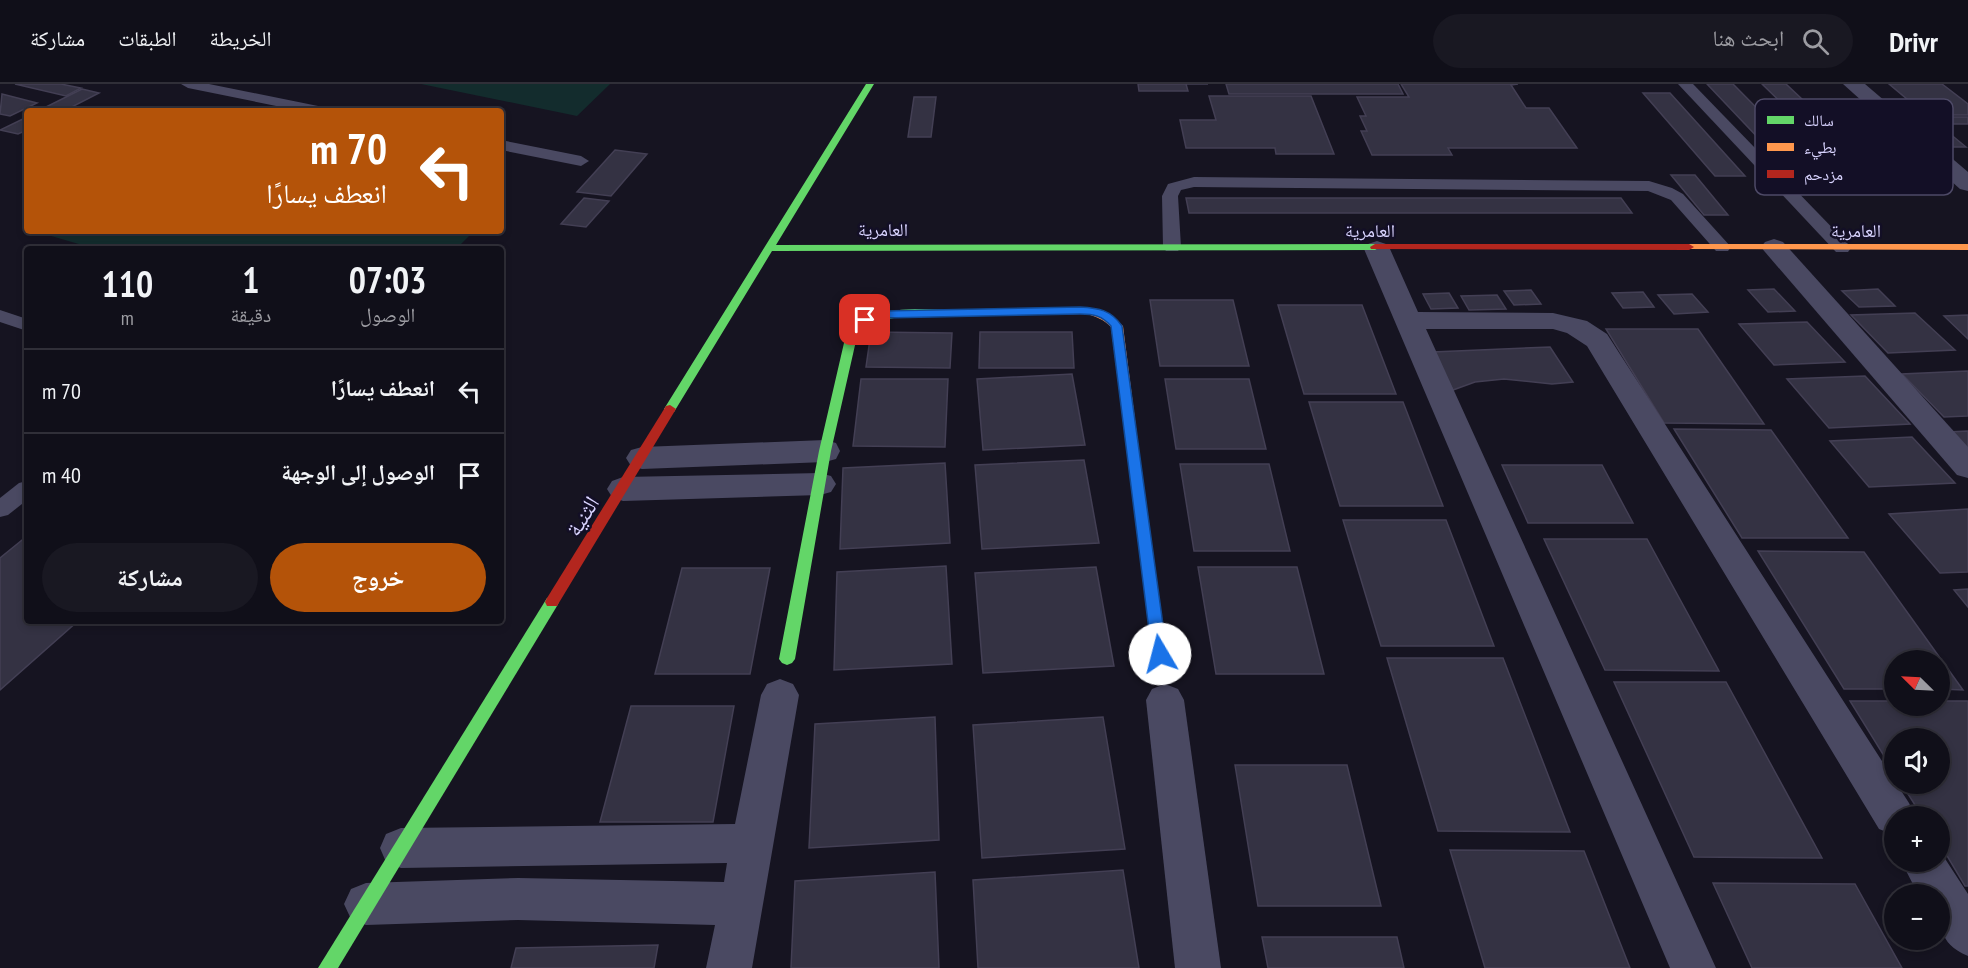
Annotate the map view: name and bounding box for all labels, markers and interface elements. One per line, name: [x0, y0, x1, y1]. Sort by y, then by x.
search box: [1433, 14, 1853, 68]
text: Drivr: [1889, 23, 1938, 60]
text: ابحث هنا: [1712, 24, 1784, 52]
text: مشاركة: [30, 25, 85, 52]
text: الطبقات: [118, 25, 177, 52]
text: الخريطة: [210, 25, 271, 52]
icon: search: [1799, 25, 1832, 58]
legend: [1755, 99, 1953, 195]
text: سالك: [1804, 110, 1834, 130]
text: 70 m: [310, 121, 387, 176]
icon: left: [408, 132, 486, 210]
text: بطيء: [1804, 137, 1836, 160]
text: مزدحم: [1804, 164, 1843, 185]
text: انعطف يسارًا: [266, 176, 387, 210]
street label: العامرية: [858, 218, 908, 241]
street label: العامرية: [1345, 219, 1395, 242]
street label: العامرية: [1831, 219, 1881, 242]
text: 1: [242, 256, 259, 303]
text: 07:03: [349, 256, 427, 303]
text: 110: [101, 260, 153, 307]
pin: [839, 294, 890, 345]
text: دقيقة: [231, 302, 271, 328]
text: الوصول: [360, 302, 415, 328]
icon: arrive: [848, 303, 881, 336]
text: m: [121, 305, 134, 331]
text: انعطف يسارًا: [331, 374, 435, 402]
icon: left: [453, 375, 486, 408]
text: 70 m: [42, 377, 81, 405]
text: الوصول إلى الوجهة: [281, 458, 435, 486]
icon: arrive: [453, 459, 486, 492]
text: 40 m: [42, 461, 81, 489]
street label: الثنية: [559, 491, 605, 541]
button: مشاركة: [42, 543, 258, 612]
button: خروج: [270, 543, 486, 612]
position arrow: [1128, 622, 1192, 686]
north arrow: [1884, 650, 1950, 716]
map controls: [1884, 650, 1950, 950]
button: sound: [1884, 728, 1950, 794]
button: +: [1884, 806, 1950, 872]
button: −: [1884, 884, 1950, 950]

